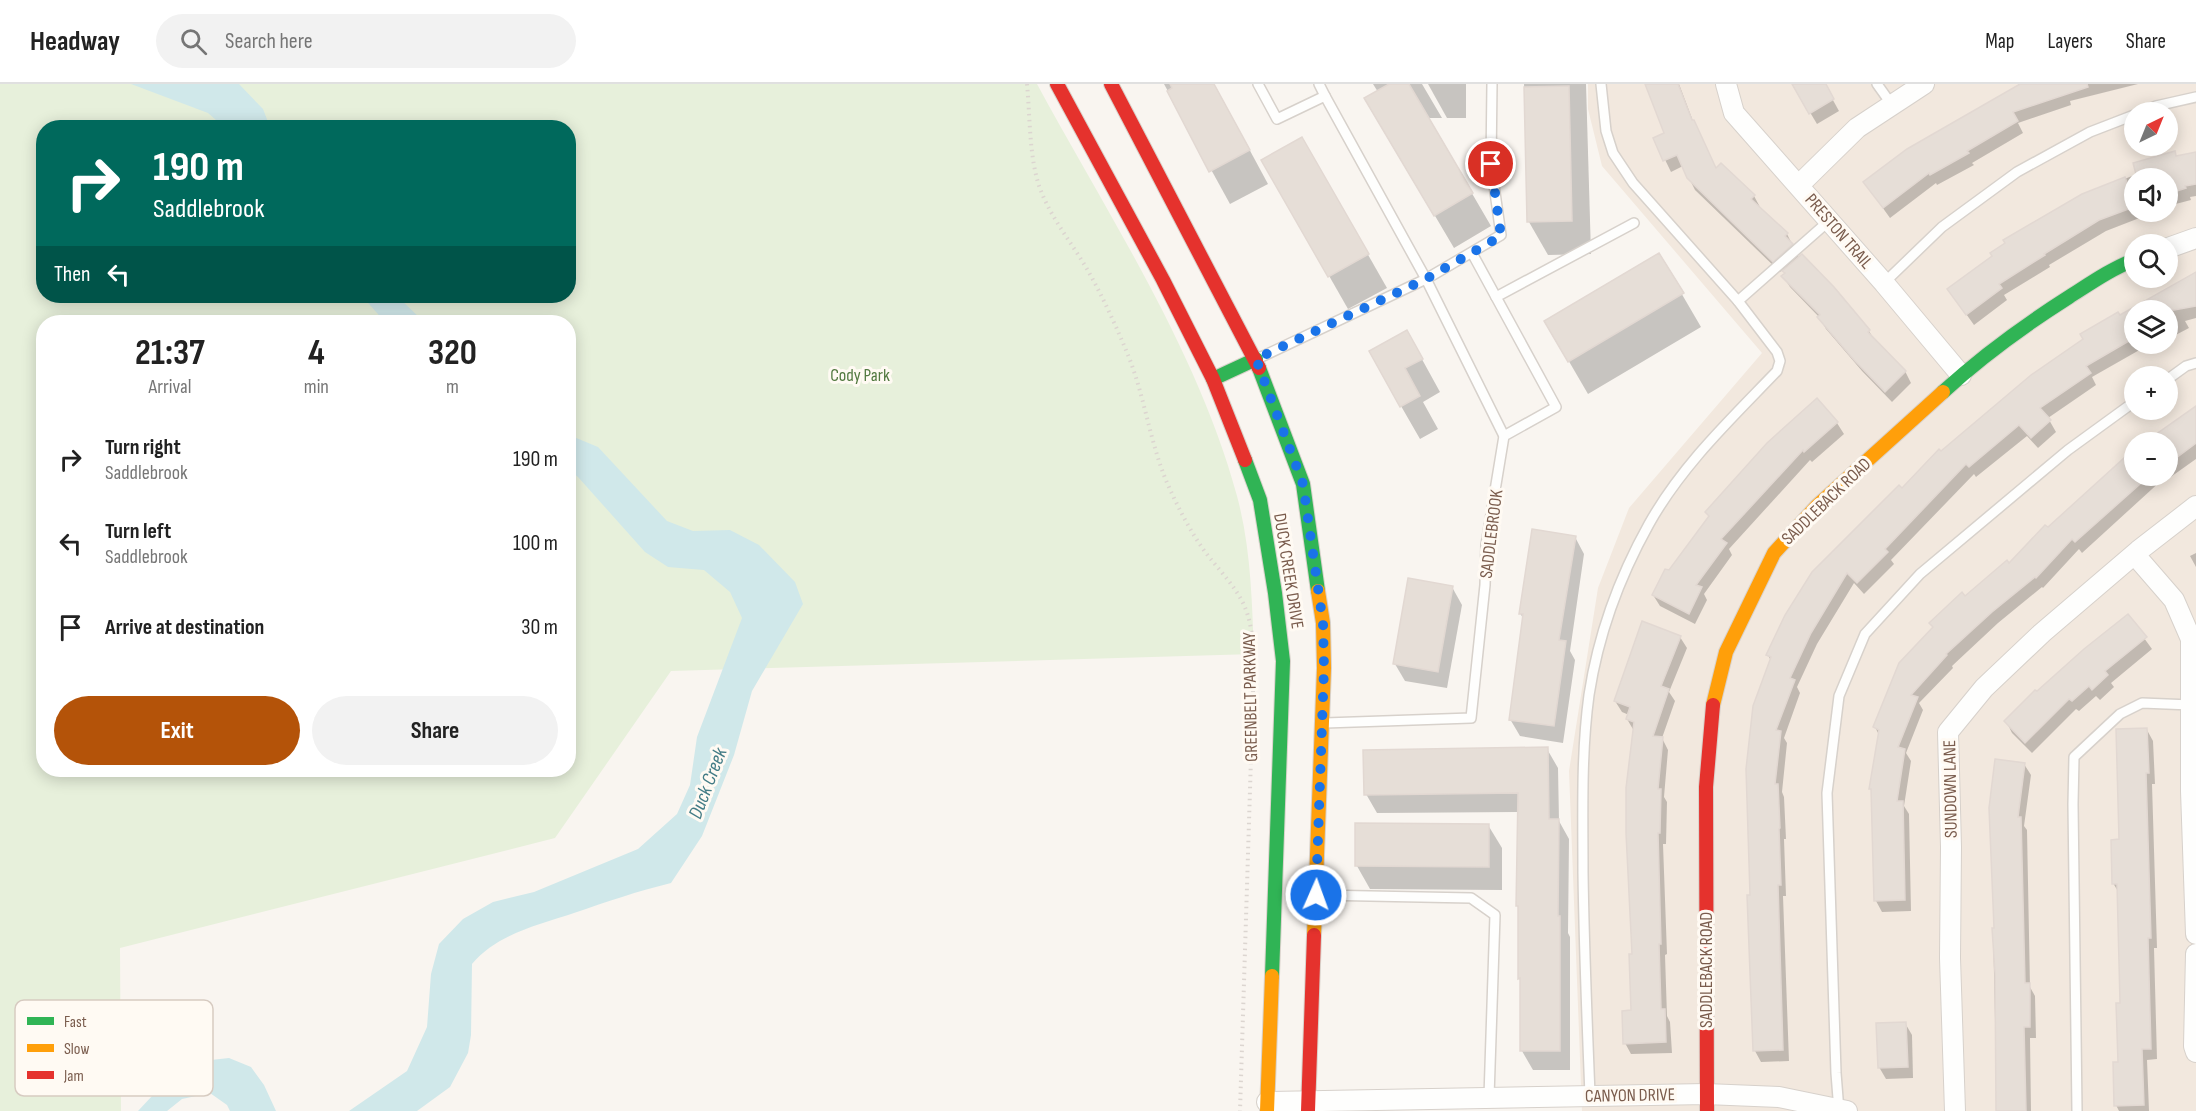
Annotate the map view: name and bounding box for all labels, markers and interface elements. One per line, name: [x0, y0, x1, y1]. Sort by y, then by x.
search box: [156, 14, 576, 68]
text: Headway: [30, 25, 120, 58]
icon: search: [177, 25, 210, 58]
text: Search here: [225, 28, 312, 55]
text: Map: [1985, 29, 2014, 54]
text: Layers: [2047, 29, 2093, 54]
text: Share: [2126, 29, 2166, 54]
north arrow: [2124, 102, 2178, 156]
map controls: [2124, 102, 2178, 486]
pin: [1465, 138, 1516, 189]
text: 190 m: [153, 142, 244, 193]
icon: right: [54, 144, 132, 222]
icon: arrive: [1474, 147, 1507, 180]
button: sound: [2124, 168, 2178, 222]
street label: PRESTON TRAIL: [1800, 190, 1877, 273]
text: Saddlebrook: [153, 193, 265, 225]
button: search: [2124, 234, 2178, 288]
icon: left: [102, 258, 135, 291]
text: Then: [54, 261, 90, 288]
button: layers: [2124, 300, 2178, 354]
text: 21:37: [135, 332, 205, 375]
text: 4: [308, 332, 325, 375]
text: 320: [428, 332, 477, 375]
park label: Cody Park: [830, 365, 890, 386]
button: +: [2124, 366, 2178, 420]
text: Arrival: [148, 375, 191, 399]
text: min: [304, 375, 329, 399]
text: m: [446, 375, 459, 399]
button: −: [2124, 432, 2178, 486]
text: Turn right: [105, 434, 181, 461]
icon: right: [54, 443, 87, 476]
text: 190 m: [513, 446, 558, 473]
street label: SADDLEBACK ROAD: [1777, 454, 1875, 549]
text: Saddlebrook: [105, 461, 188, 485]
street label: SADDLEBROOK: [1476, 488, 1507, 580]
street label: DUCK CREEK DRIVE: [1269, 512, 1308, 630]
text: Turn left: [105, 518, 171, 545]
icon: left: [54, 527, 87, 560]
text: 100 m: [513, 530, 558, 557]
text: Saddlebrook: [105, 545, 188, 569]
icon: arrive: [54, 611, 87, 644]
text: Arrive at destination: [105, 614, 264, 641]
text: 30 m: [521, 614, 558, 641]
street label: GREENBELT PARKWAY: [1239, 631, 1262, 762]
button: Exit: [54, 696, 300, 765]
button: Share: [312, 696, 558, 765]
street label: SUNDOWN LANE: [1939, 740, 1962, 838]
water label: Duck Creek: [683, 744, 733, 822]
position arrow: [1284, 863, 1348, 927]
street label: SADDLEBACK ROAD: [1696, 912, 1717, 1028]
legend: [15, 1000, 213, 1096]
text: Fast: [64, 1013, 87, 1032]
text: Slow: [64, 1040, 89, 1059]
text: Jam: [63, 1067, 84, 1086]
street label: CANYON DRIVE: [1585, 1084, 1675, 1107]

